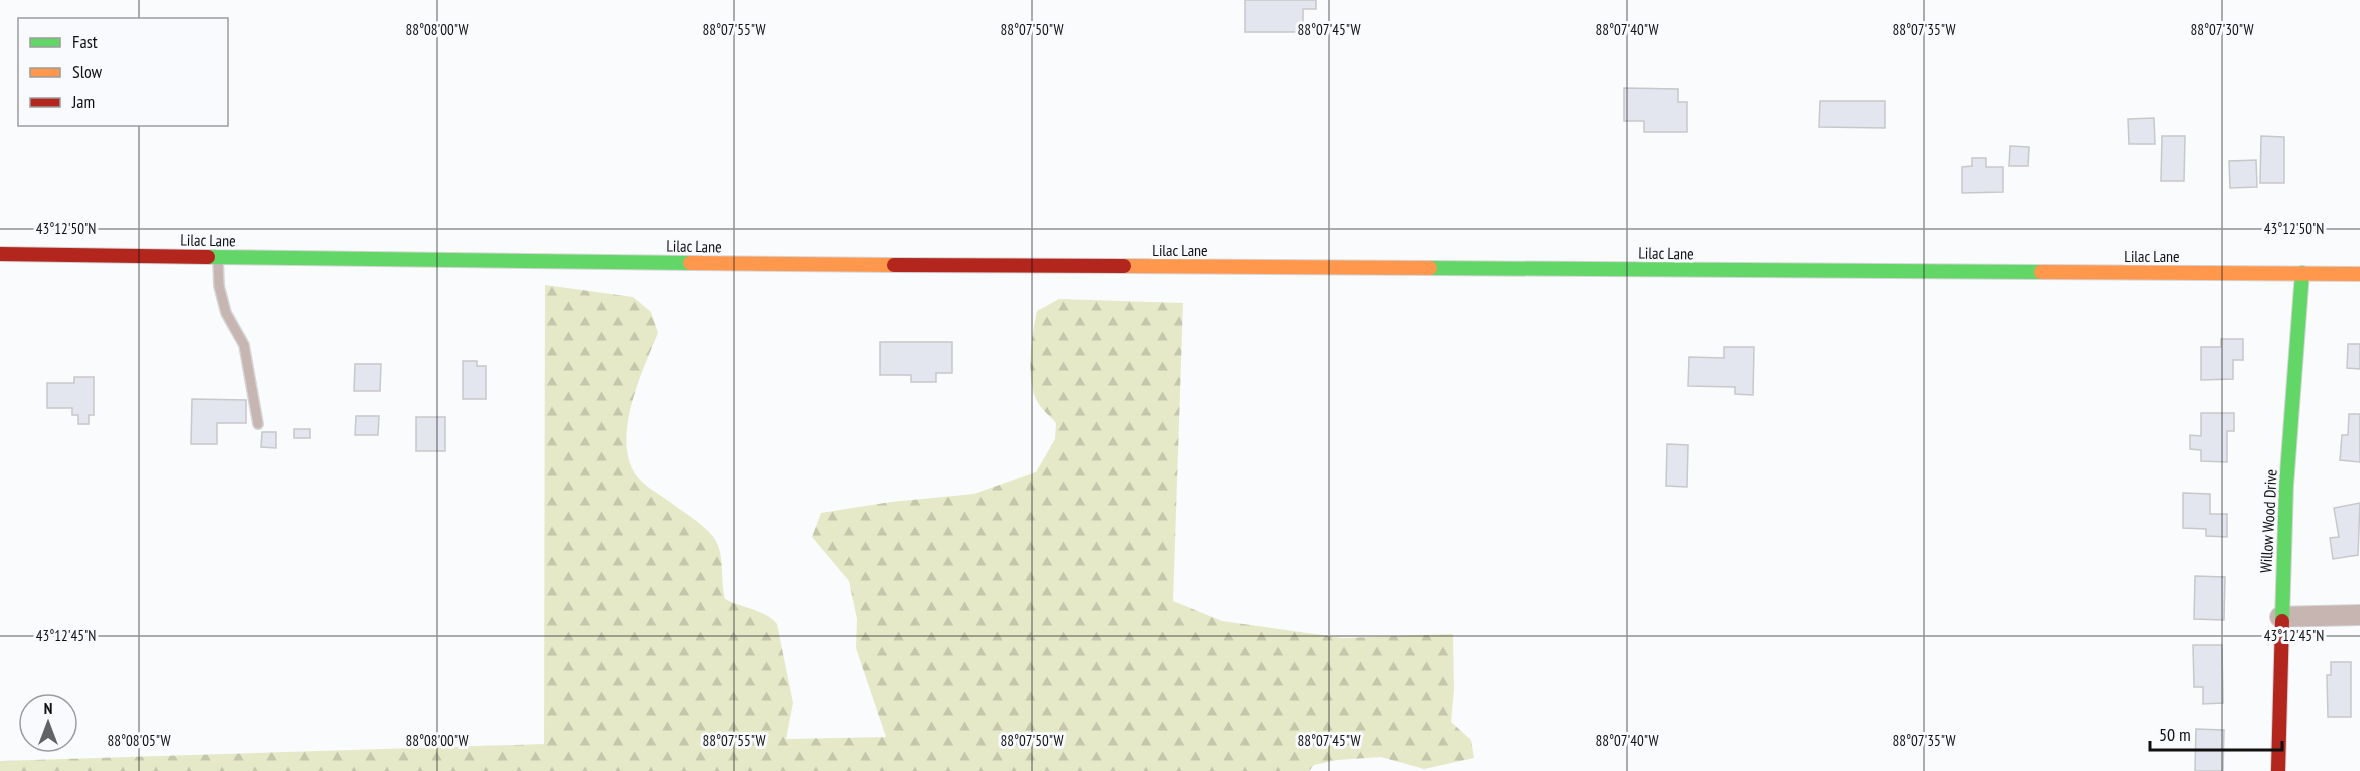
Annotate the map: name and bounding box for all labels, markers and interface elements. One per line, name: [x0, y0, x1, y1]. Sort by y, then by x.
legend: [18, 18, 228, 126]
text: 88°08'00"W: [405, 20, 469, 39]
text: 88°07'55"W: [702, 20, 766, 39]
text: 88°07'50"W: [1000, 20, 1064, 39]
text: 88°07'45"W: [1297, 20, 1361, 39]
text: 88°07'40"W: [1595, 20, 1659, 39]
text: 88°07'35"W: [1892, 20, 1956, 39]
text: 88°07'30"W: [2190, 20, 2254, 39]
text: Fast: [72, 30, 98, 53]
text: Slow: [72, 60, 103, 83]
text: Jam: [71, 90, 95, 113]
text: 43°12'50"N: [36, 219, 96, 238]
text: 43°12'50"N: [2264, 219, 2324, 238]
street label: Lilac Lane: [180, 230, 236, 250]
street label: Lilac Lane: [666, 236, 722, 256]
street label: Lilac Lane: [1152, 240, 1208, 260]
street label: Lilac Lane: [1638, 243, 1694, 263]
street label: Lilac Lane: [2124, 246, 2180, 266]
street label: Willow Wood Drive: [2255, 468, 2281, 574]
text: 43°12'45"N: [36, 626, 96, 645]
text: 43°12'45"N: [2264, 626, 2324, 645]
north arrow: [18, 693, 78, 753]
text: N: [44, 698, 52, 718]
scale bar: [2150, 714, 2282, 752]
text: 50 m: [2159, 723, 2191, 746]
text: 88°08'05"W: [107, 731, 171, 750]
text: 88°08'00"W: [405, 731, 469, 750]
text: 88°07'55"W: [702, 731, 766, 750]
text: 88°07'50"W: [1000, 731, 1064, 750]
text: 88°07'45"W: [1297, 731, 1361, 750]
text: 88°07'40"W: [1595, 731, 1659, 750]
text: 88°07'35"W: [1892, 731, 1956, 750]

